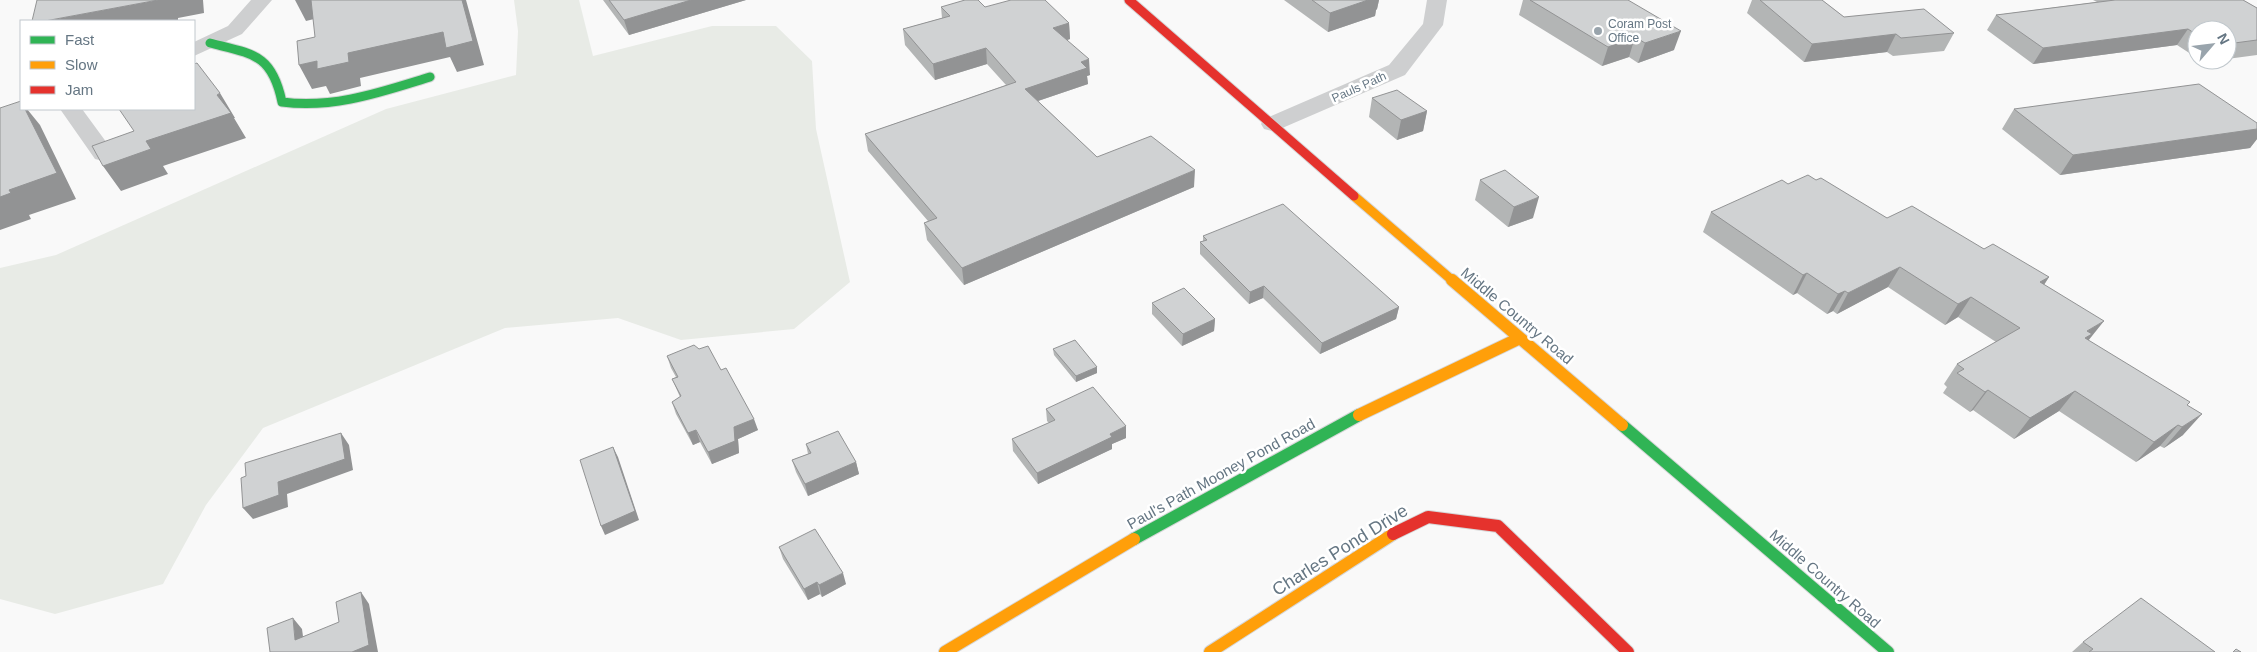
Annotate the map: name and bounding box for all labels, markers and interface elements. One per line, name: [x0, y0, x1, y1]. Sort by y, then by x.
place label: Coram Post Office: [1608, 17, 1672, 45]
legend: [20, 20, 195, 110]
north arrow: [2187, 20, 2237, 70]
marker: Coram Post Office: [1592, 25, 1604, 37]
text: Fast: [65, 31, 95, 48]
text: N: [2214, 31, 2233, 47]
text: Slow: [65, 56, 98, 73]
street label: Pauls Path: [1330, 69, 1388, 105]
text: Jam: [65, 81, 93, 98]
street label: Middle Country Road: [1458, 264, 1577, 367]
street label: Paul's Path Mooney Pond Road: [1124, 415, 1318, 532]
street label: Charles Pond Drive: [1269, 500, 1411, 600]
street label: Middle Country Road: [1767, 526, 1884, 631]

